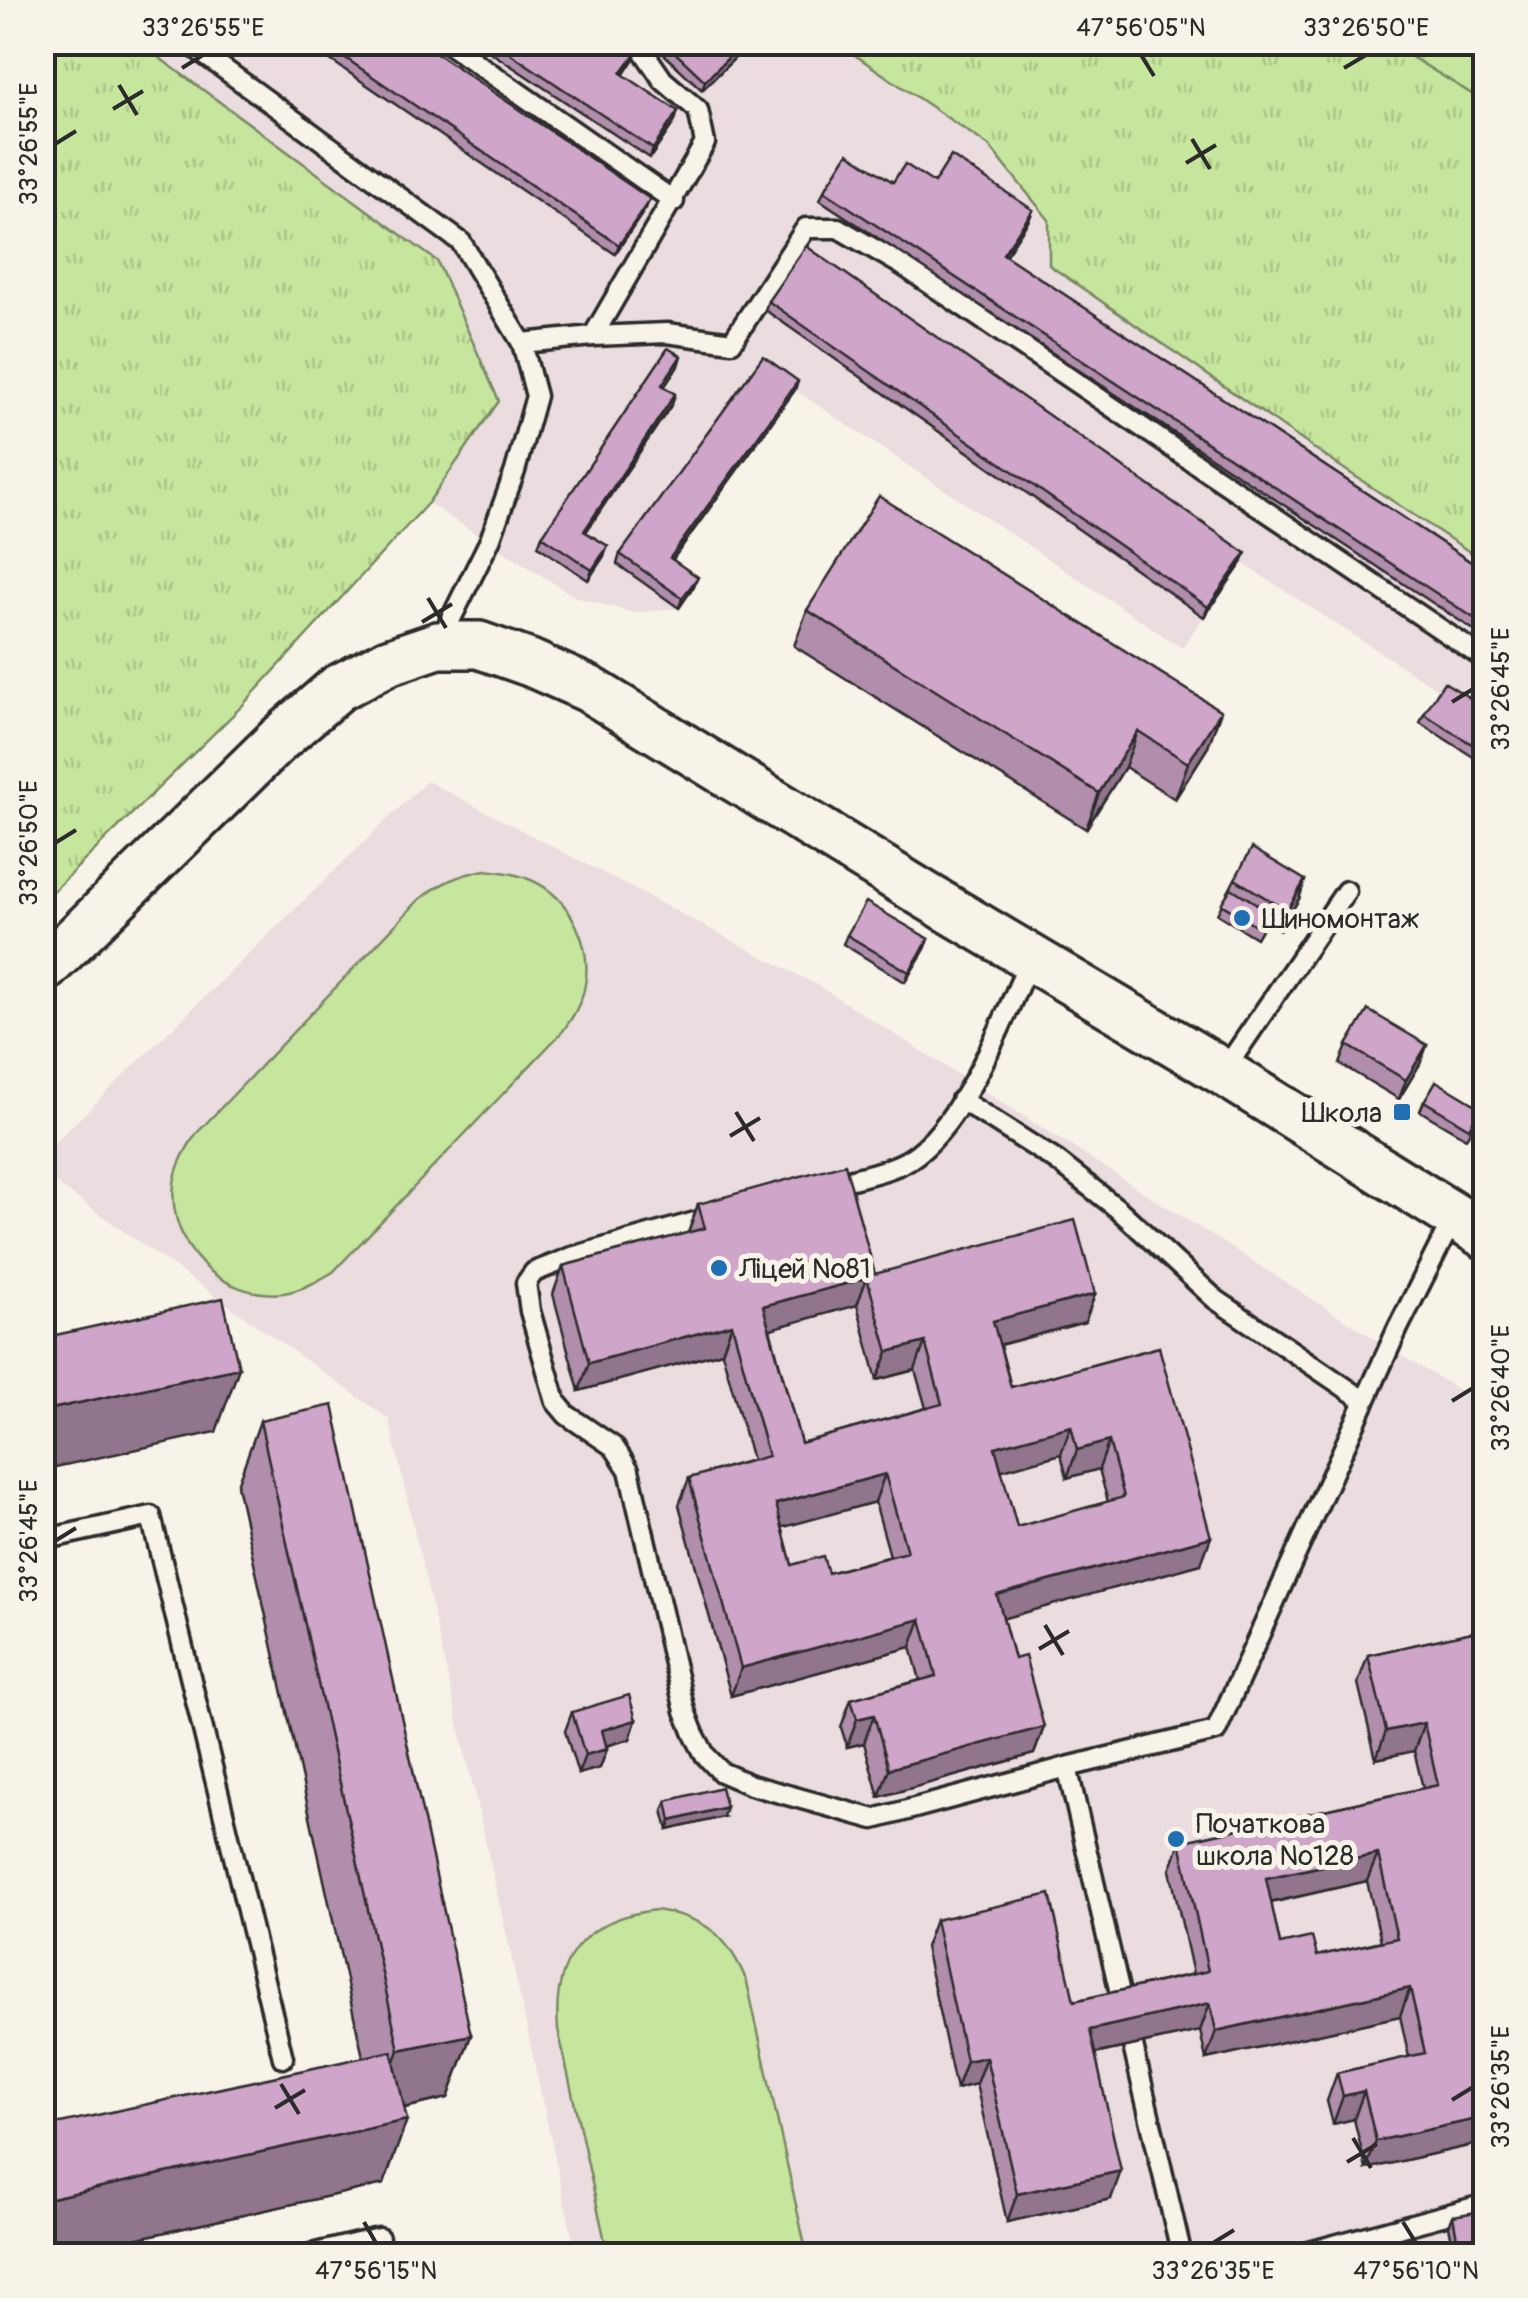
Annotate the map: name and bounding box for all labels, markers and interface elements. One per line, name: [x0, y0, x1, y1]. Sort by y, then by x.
text: 33°26'55"E: [142, 13, 264, 44]
text: 47°56'05"N: [1076, 13, 1206, 44]
text: 33°26'50"E: [1303, 13, 1429, 44]
text: 33°26'55"E: [14, 83, 45, 205]
text: 33°26'45"E: [1486, 627, 1517, 751]
text: 33°26'50"E: [14, 780, 45, 906]
place label: Шиномонтаж: [1262, 902, 1419, 937]
marker: Шиномонтаж: [1231, 907, 1253, 929]
place label: Школа: [1302, 1096, 1382, 1131]
marker: Школа: [1391, 1101, 1413, 1123]
place label: Ліцей №81: [738, 1252, 871, 1287]
marker: Ліцей №81: [708, 1257, 730, 1279]
text: 33°26'40"E: [1486, 1324, 1517, 1452]
text: 33°26'45"E: [14, 1479, 45, 1603]
place label: Початкова школа №128: [1196, 1807, 1354, 1874]
marker: Початкова школа №128: [1165, 1828, 1187, 1850]
text: 33°26'35"E: [1486, 2026, 1517, 2148]
text: 47°56'15"N: [315, 2256, 437, 2287]
text: 33°26'35"E: [1152, 2256, 1274, 2287]
text: 47°56'10"N: [1353, 2256, 1479, 2287]

